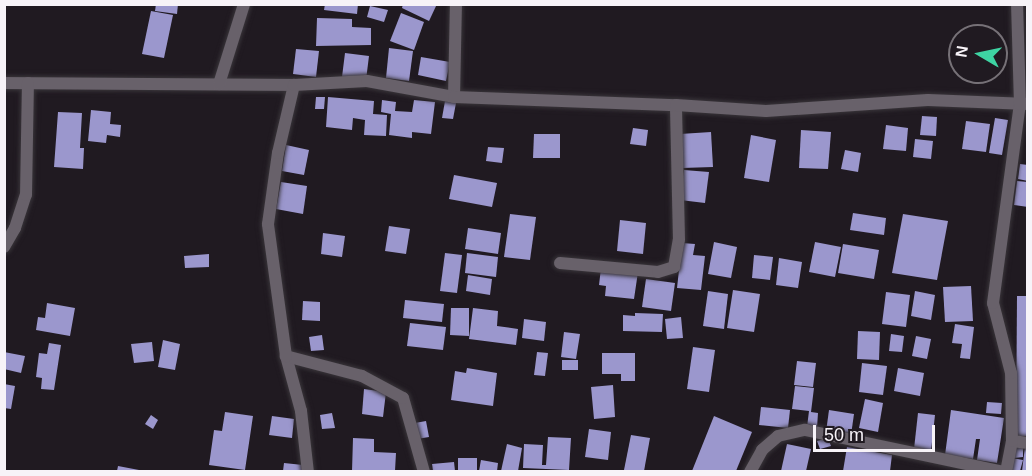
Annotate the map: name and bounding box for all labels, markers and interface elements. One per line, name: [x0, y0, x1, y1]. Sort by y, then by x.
north arrow: [948, 24, 1008, 84]
text: N: [952, 44, 971, 58]
scale bar: [816, 413, 938, 451]
text: 50 m: [824, 425, 864, 445]

